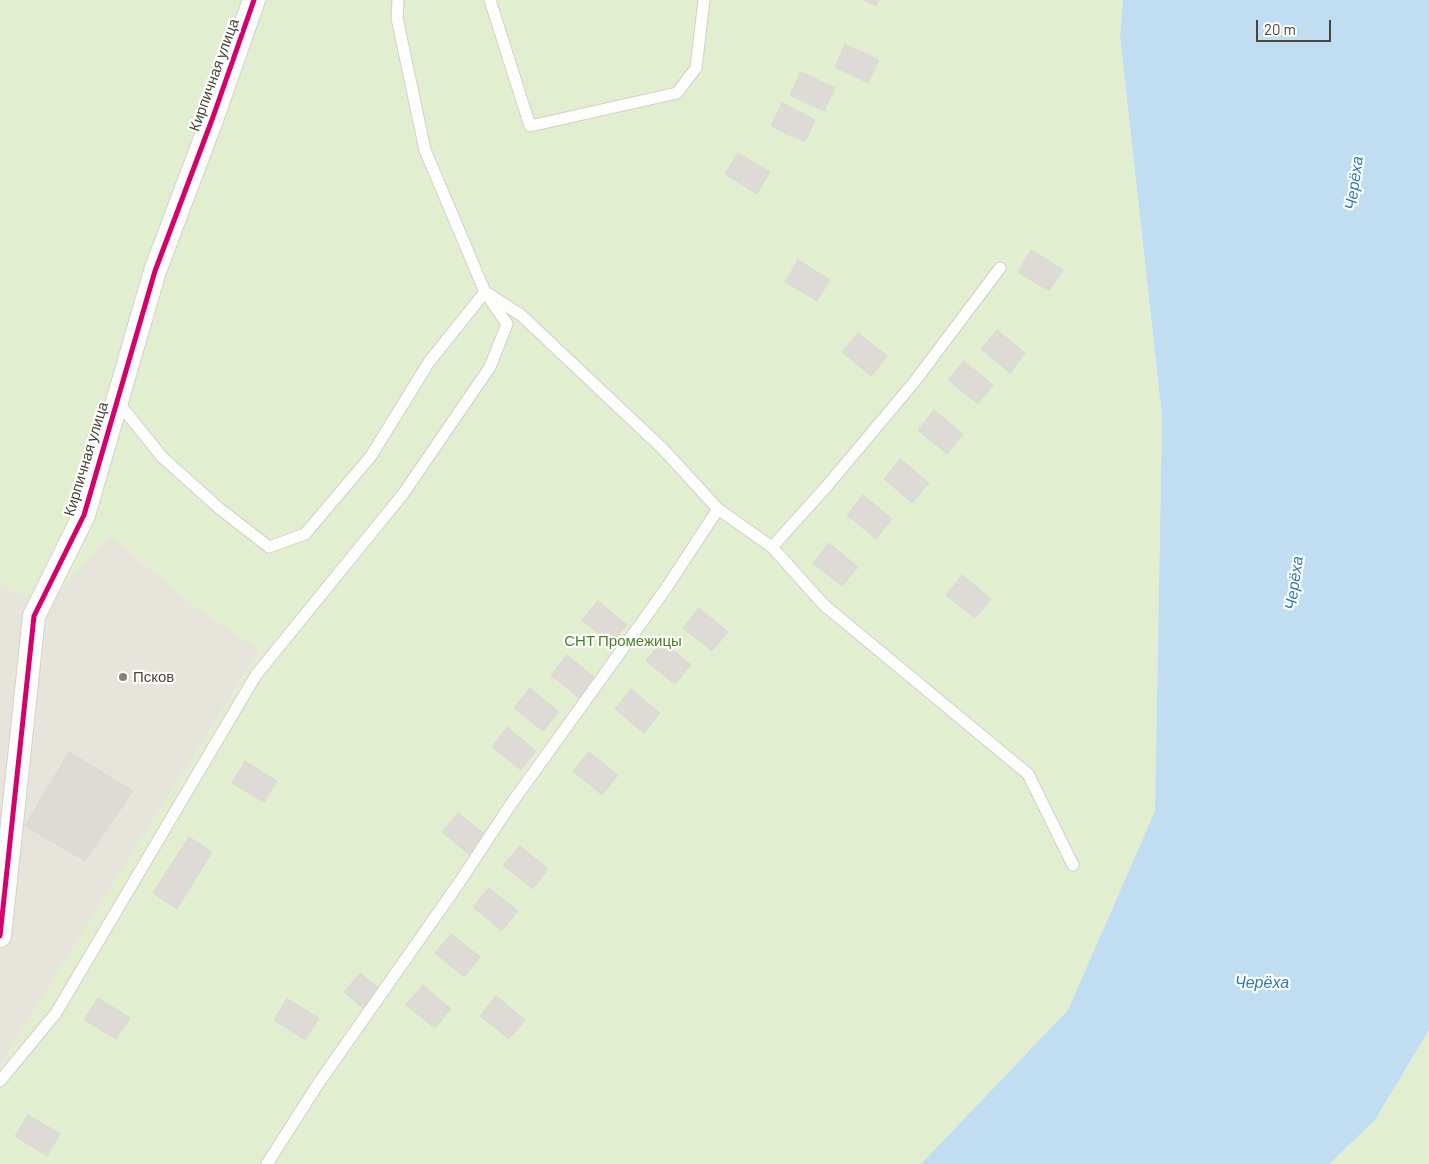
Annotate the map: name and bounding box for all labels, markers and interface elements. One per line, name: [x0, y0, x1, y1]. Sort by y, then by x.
scale bar: [1259, 10, 1334, 42]
street label: Кирпичная улица: [185, 16, 243, 134]
text: 20 m: [1264, 20, 1296, 38]
water label: Черёха: [1341, 155, 1367, 211]
street label: Кирпичная улица: [60, 400, 112, 518]
water label: Черёха: [1281, 555, 1307, 611]
park label: СНТ Промежицы: [564, 632, 682, 650]
place label: Псков: [133, 668, 174, 686]
marker: Псков: [117, 671, 129, 683]
water label: Черёха: [1235, 973, 1289, 993]

